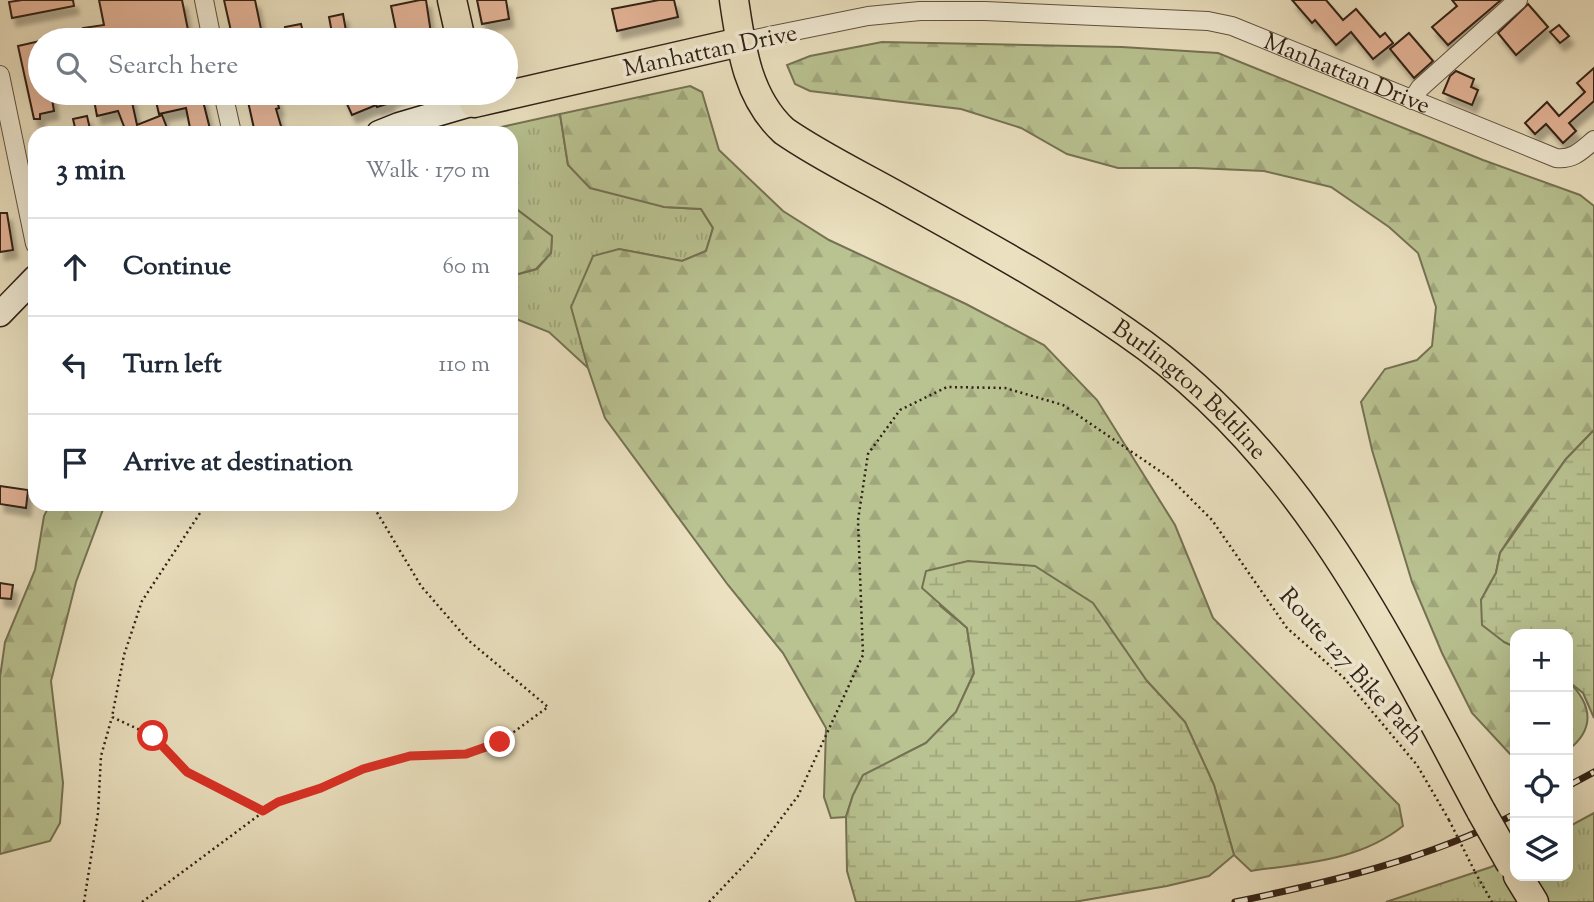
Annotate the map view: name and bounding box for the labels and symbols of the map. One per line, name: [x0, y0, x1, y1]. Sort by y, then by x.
street label: Manhattan Drive: [620, 17, 800, 87]
street label: Manhattan Drive: [1258, 26, 1435, 124]
street label: Burlington Beltline: [1105, 312, 1274, 468]
street label: Route 127 Bike Path: [1270, 581, 1431, 754]
route start: [137, 720, 168, 751]
route end: [484, 726, 515, 757]

